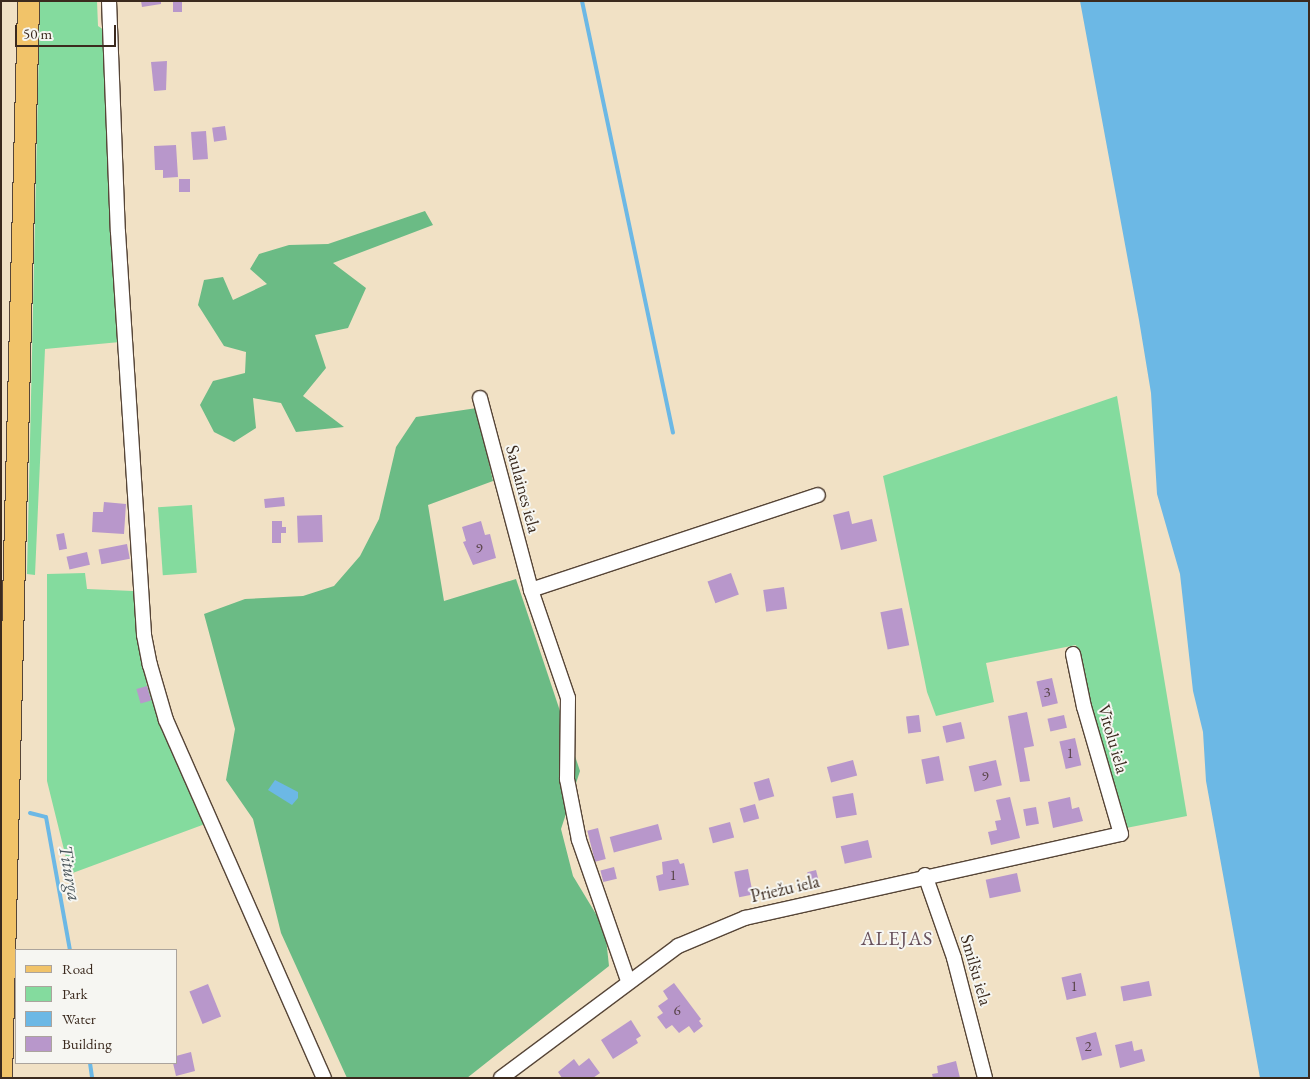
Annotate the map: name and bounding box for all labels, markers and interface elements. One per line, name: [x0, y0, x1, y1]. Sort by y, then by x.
scale bar: [18, 15, 119, 47]
text: 50 m: [23, 24, 52, 43]
street label: Saulaines iela: [501, 443, 545, 535]
house number: 9: [475, 539, 483, 557]
house number: 3: [1043, 683, 1051, 701]
street label: Vītolu iela: [1093, 702, 1133, 776]
house number: 1: [1066, 744, 1074, 762]
house number: 9: [981, 767, 989, 785]
water label: Titurga: [54, 843, 86, 903]
house number: 1: [669, 866, 677, 884]
street label: Priežu iela: [748, 871, 822, 907]
district label: ALEJAS: [860, 926, 934, 950]
street label: Smilšu iela: [956, 932, 996, 1008]
legend: [15, 949, 178, 1064]
text: Road: [62, 959, 93, 978]
house number: 1: [1070, 977, 1078, 995]
text: Park: [62, 984, 88, 1003]
house number: 6: [673, 1001, 681, 1019]
text: Water: [62, 1009, 96, 1028]
text: Building: [62, 1034, 112, 1053]
house number: 2: [1084, 1037, 1092, 1055]

